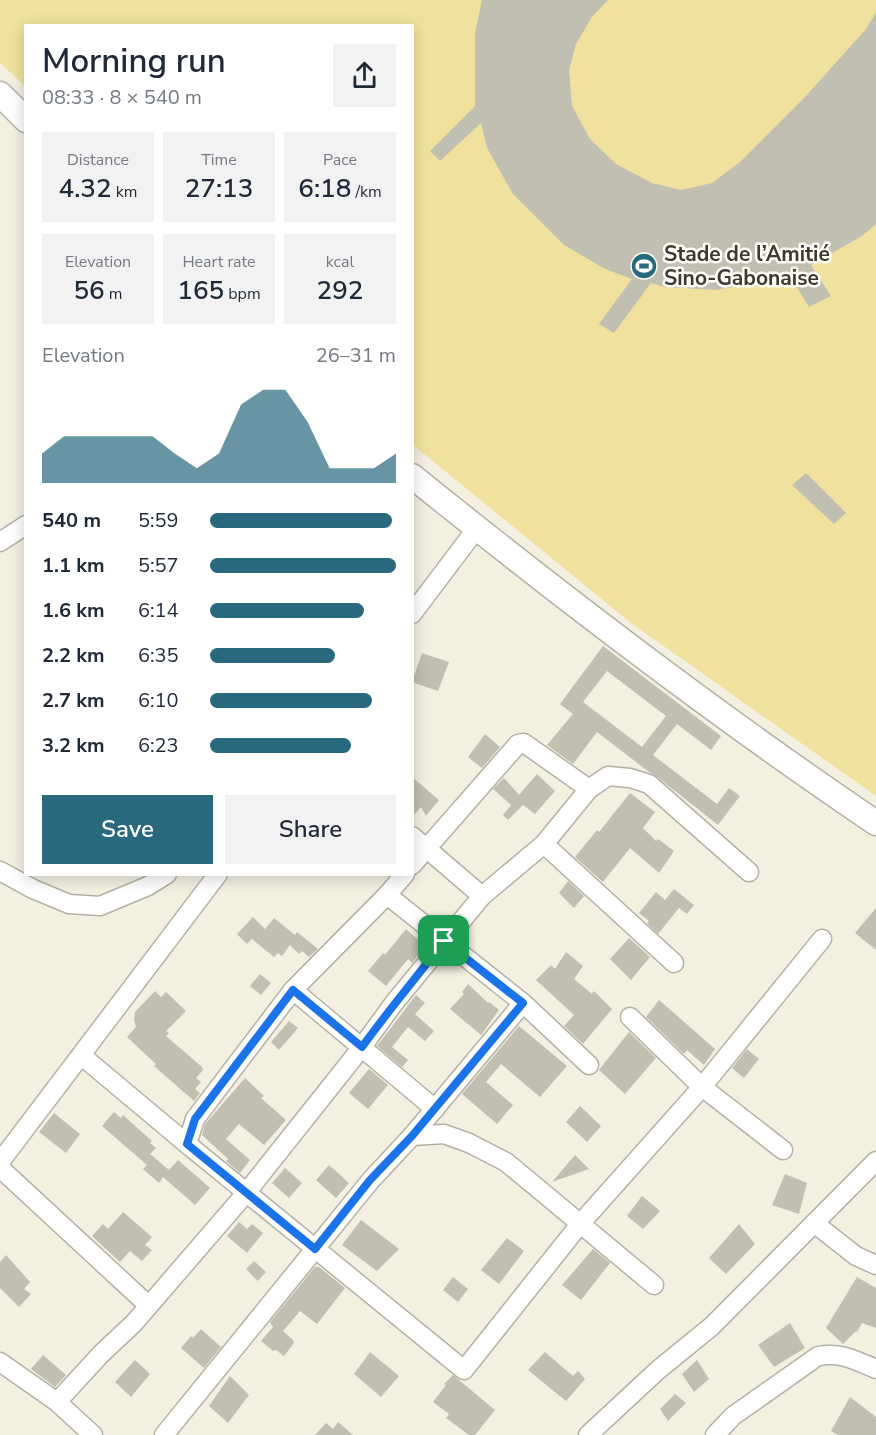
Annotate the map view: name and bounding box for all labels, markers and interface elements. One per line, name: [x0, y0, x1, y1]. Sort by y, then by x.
text: Morning run: [42, 39, 226, 84]
button: share: [333, 44, 396, 107]
text: 08:33 · 8 × 540 m: [42, 84, 202, 111]
text: Distance: [67, 149, 129, 171]
text: Time: [201, 149, 237, 171]
text: Pace: [323, 149, 357, 171]
text: 4.32: [59, 171, 112, 206]
text: 27:13: [185, 171, 253, 206]
text: 6:18: [298, 171, 351, 206]
text: km: [112, 181, 137, 203]
text: /km: [351, 181, 382, 203]
place label: Stade de l’Amitié Sino-Gabonaise: [664, 240, 830, 292]
text: Elevation: [65, 251, 131, 273]
text: Heart rate: [182, 251, 256, 273]
text: kcal: [326, 251, 354, 273]
sports icon: Stade de l’Amitié Sino-Gabonaise: [629, 251, 659, 281]
text: 56: [73, 273, 105, 308]
text: 165: [177, 273, 224, 308]
text: 292: [317, 273, 363, 308]
text: m: [105, 283, 123, 305]
text: bpm: [224, 283, 261, 305]
text: Elevation: [42, 342, 125, 369]
text: 26–31 m: [316, 342, 396, 369]
text: 540 m: [42, 507, 101, 534]
text: 5:59: [138, 507, 179, 534]
text: 1.1 km: [42, 552, 105, 579]
text: 5:57: [138, 552, 179, 579]
text: 1.6 km: [42, 597, 105, 624]
text: 6:14: [138, 597, 179, 624]
text: 2.2 km: [42, 642, 105, 669]
text: 6:35: [138, 642, 179, 669]
text: 2.7 km: [42, 687, 105, 714]
text: 6:10: [138, 687, 179, 714]
text: 3.2 km: [42, 732, 105, 759]
text: 6:23: [138, 732, 179, 759]
button: Save: [42, 795, 213, 864]
button: Share: [225, 795, 396, 864]
pin: [418, 915, 469, 966]
icon: arrive: [427, 924, 460, 957]

